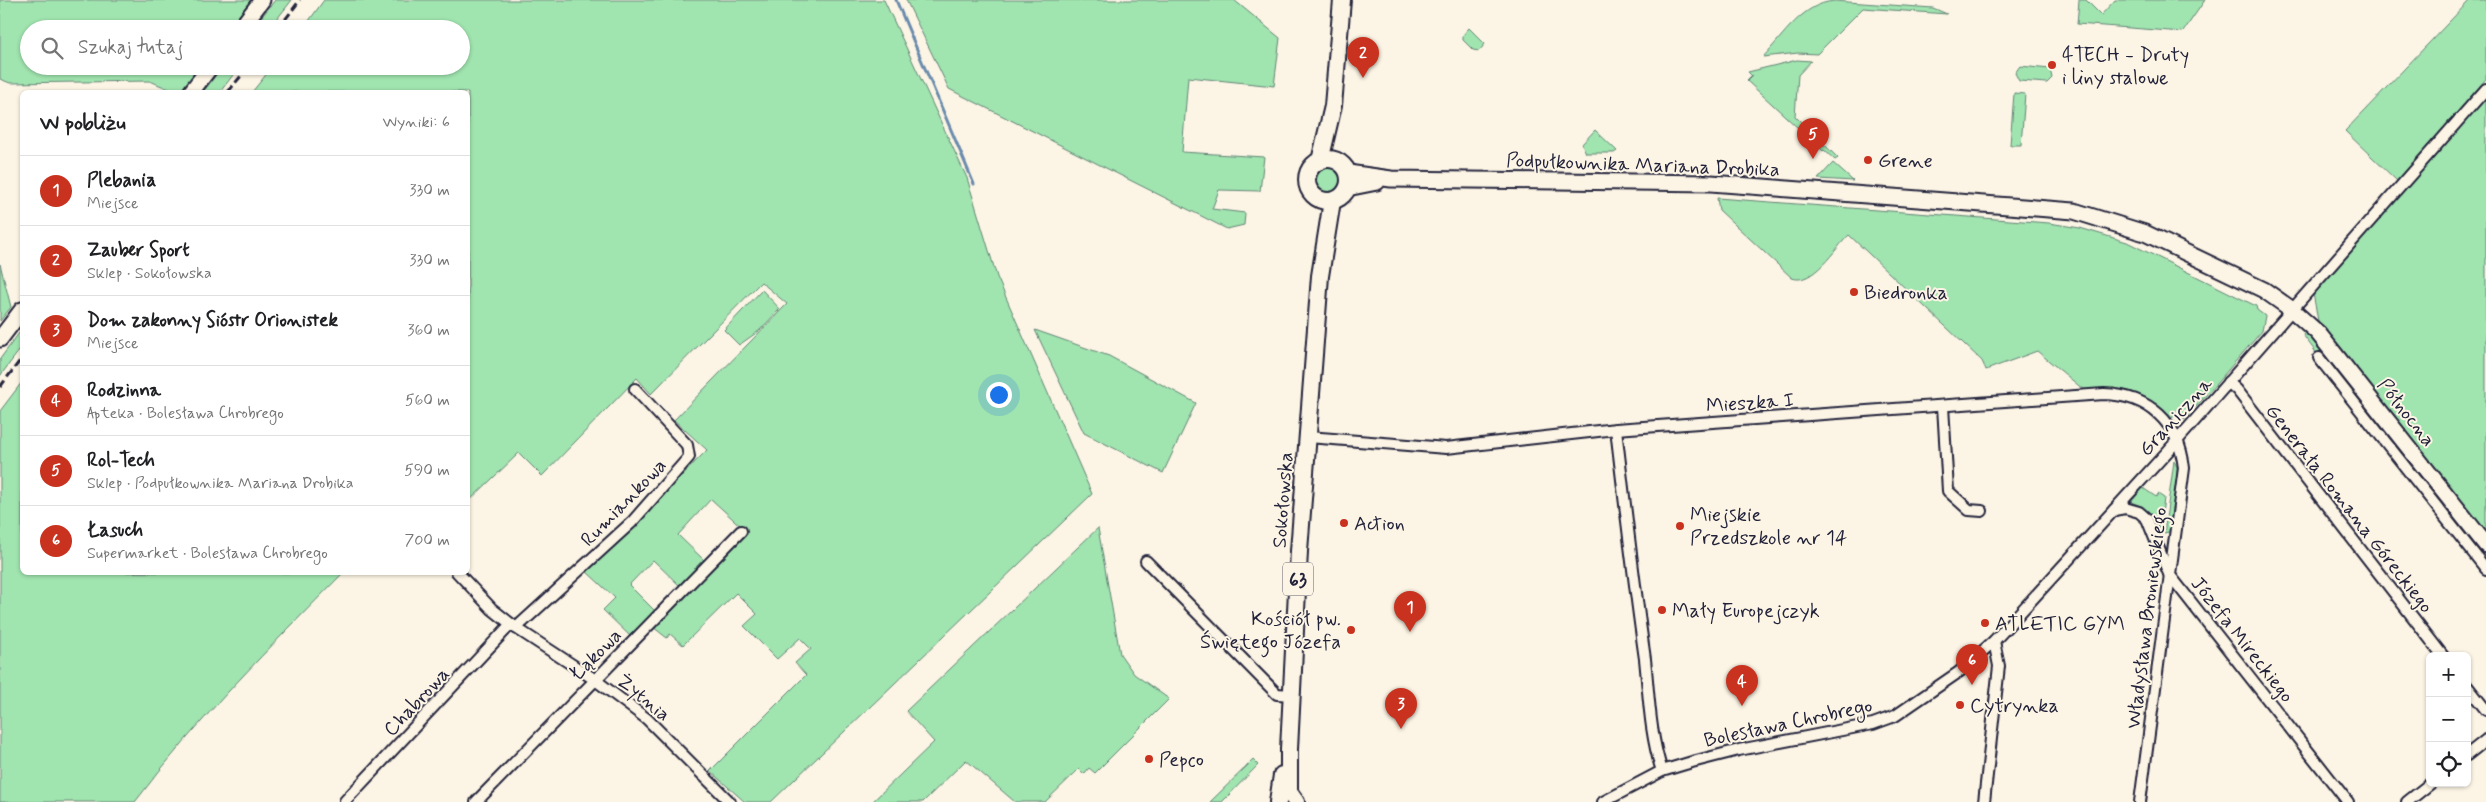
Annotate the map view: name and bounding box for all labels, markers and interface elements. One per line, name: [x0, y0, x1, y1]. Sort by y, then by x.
search box: [20, 20, 470, 75]
icon: search: [38, 34, 66, 62]
text: Szukaj tutaj: [78, 35, 183, 60]
pin: 2: [1347, 37, 1379, 78]
place label: 4TECH - Druty i liny stalowe: [2062, 42, 2189, 92]
marker: 4TECH - Druty i liny stalowe: [2046, 59, 2058, 71]
text: W pobliżu: [40, 109, 126, 137]
text: Wyniki: 6: [383, 112, 450, 133]
pin: 5: [1797, 118, 1829, 159]
street label: Podpułkownika Mariana Drobika: [1506, 147, 1780, 184]
place label: Grene: [1878, 148, 1933, 175]
marker: Grene: [1862, 154, 1874, 166]
text: Plebania: [87, 168, 156, 193]
text: 1: [52, 180, 60, 201]
text: 330 m: [409, 180, 450, 201]
text: Miejsce: [87, 193, 138, 214]
text: Zauber Sport: [87, 238, 190, 263]
text: 2: [52, 250, 60, 271]
text: 330 m: [409, 250, 450, 271]
text: Sklep · Sokołowska: [87, 263, 212, 284]
place label: Biedronka: [1864, 280, 1948, 307]
marker: Biedronka: [1848, 286, 1860, 298]
text: Dom zakonny Sióstr Orionistek: [87, 308, 338, 333]
text: 3: [52, 320, 60, 341]
text: 360 m: [407, 320, 450, 341]
text: Miejsce: [87, 333, 138, 354]
street label: Graniczna: [2133, 371, 2220, 463]
street label: Północna: [2371, 373, 2441, 453]
text: Rodzinna: [87, 378, 161, 403]
your location: [986, 382, 1012, 408]
street label: Mieszka I: [1705, 387, 1795, 420]
text: 4: [51, 390, 61, 411]
text: 560 m: [405, 390, 450, 411]
street label: Generała Romana Góreckiego: [2259, 399, 2439, 619]
text: Apteka · Bolesława Chrobrego: [87, 403, 284, 424]
text: Rol-Tech: [87, 448, 155, 473]
street label: Sokołowska: [1267, 451, 1300, 549]
street label: Rumiankowa: [575, 453, 673, 553]
text: 5: [51, 460, 61, 481]
text: 590 m: [404, 460, 450, 481]
text: Sklep · Podpułkownika Mariana Drobika: [87, 473, 354, 494]
place label: Miejskie Przedszkole nr 14: [1690, 502, 1847, 552]
street label: Władysława Broniewskiego: [2120, 506, 2176, 731]
place label: Action: [1354, 511, 1405, 538]
marker: Action: [1338, 517, 1350, 529]
text: Łasuch: [87, 518, 143, 543]
marker: Miejskie Przedszkole nr 14: [1674, 520, 1686, 532]
text: 6: [52, 530, 60, 551]
text: 700 m: [404, 530, 450, 551]
text: Supermarket · Bolesława Chrobrego: [87, 543, 328, 564]
road number: 63: [1283, 562, 1313, 596]
street label: Józefa Mireckiego: [2184, 571, 2300, 709]
pin: 1: [1394, 591, 1426, 632]
place label: Mały Europejczyk: [1672, 598, 1820, 625]
marker: Mały Europejczyk: [1656, 604, 1668, 616]
place label: Kościół pw. Świętego Józefa: [1200, 606, 1341, 658]
place label: ATLETIC GYM: [1995, 611, 2125, 638]
marker: ATLETIC GYM: [1979, 617, 1991, 629]
street label: Łąkowa: [564, 623, 628, 687]
marker: Kościół pw. Świętego Józefa: [1345, 624, 1357, 636]
pin: 6: [1956, 644, 1988, 685]
map controls: [2426, 652, 2471, 787]
button: +: [2426, 652, 2471, 697]
street label: Chabrowa: [378, 661, 456, 743]
pin: 4: [1726, 665, 1758, 706]
street label: Żytnia: [610, 668, 676, 728]
pin: 3: [1385, 688, 1417, 729]
street label: Bolesława Chrobrego: [1702, 692, 1875, 755]
place label: Cytrynka: [1970, 693, 2059, 720]
button: −: [2426, 697, 2471, 742]
marker: Cytrynka: [1954, 699, 1966, 711]
button: locate: [2426, 742, 2471, 787]
place label: Pepco: [1159, 747, 1204, 774]
marker: Pepco: [1143, 753, 1155, 765]

